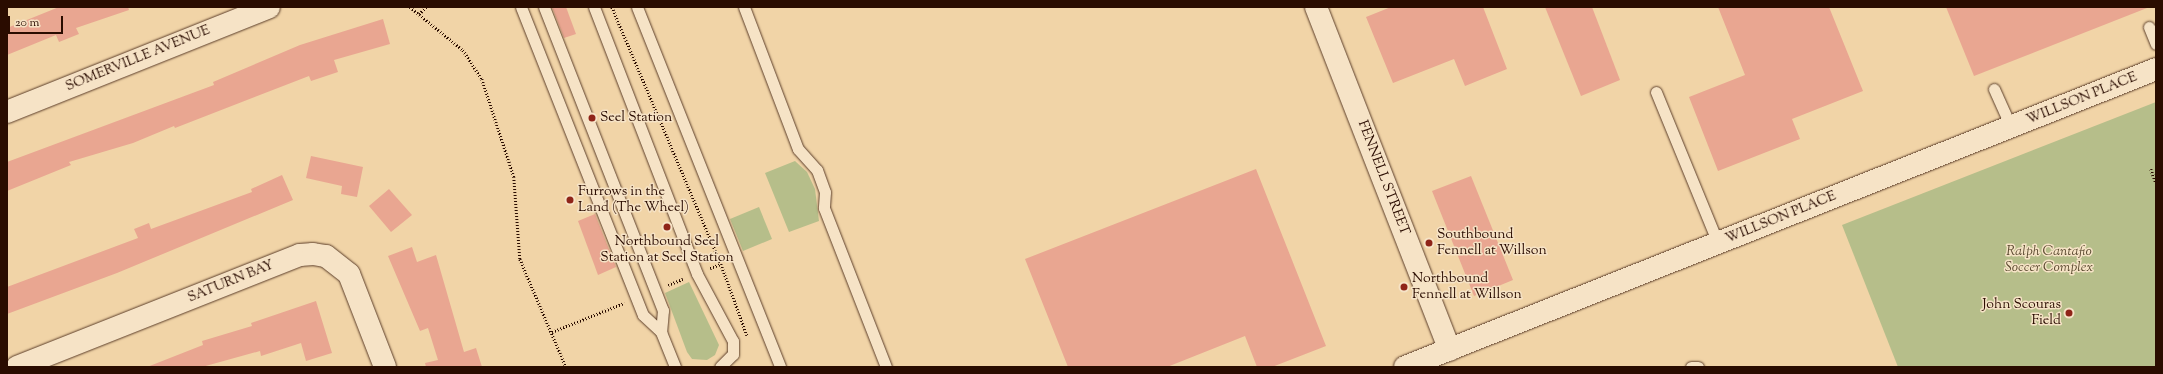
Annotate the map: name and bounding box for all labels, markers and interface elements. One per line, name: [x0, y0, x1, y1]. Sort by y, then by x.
scale bar: [10, 8, 65, 34]
text: 20 m: [15, 14, 39, 32]
street label: SOMERVILLE AVENUE: [63, 22, 213, 96]
street label: WILLSON PLACE: [2024, 69, 2140, 129]
place label: Seel Station: [600, 110, 672, 126]
marker: Seel Station: [587, 113, 597, 123]
street label: FENNELL STREET: [1353, 118, 1413, 238]
place label: Furrows in the Land (The Wheel): [578, 184, 689, 216]
street label: WILLSON PLACE: [1723, 188, 1839, 248]
marker: Furrows in the Land (The Wheel): [565, 195, 575, 205]
marker: Northbound Seel Station at Seel Station: [662, 222, 672, 232]
place label: Southbound Fennell at Willson: [1437, 227, 1547, 260]
place label: Northbound Seel Station at Seel Station: [600, 234, 734, 266]
marker: Southbound Fennell at Willson: [1424, 238, 1434, 248]
park label: Ralph Cantafio Soccer Complex: [2005, 244, 2093, 276]
street label: SATURN BAY: [186, 257, 276, 307]
place label: Northbound Fennell at Willson: [1412, 271, 1522, 304]
marker: Northbound Fennell at Willson: [1399, 282, 1409, 292]
place label: John Scouras Field: [1982, 297, 2061, 330]
marker: John Scouras Field: [2064, 308, 2074, 318]

